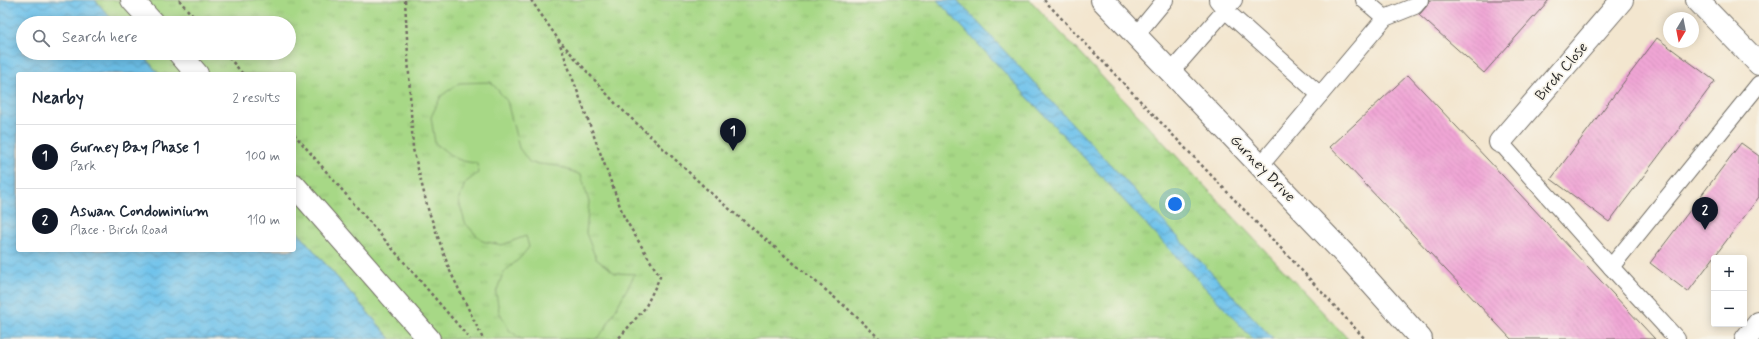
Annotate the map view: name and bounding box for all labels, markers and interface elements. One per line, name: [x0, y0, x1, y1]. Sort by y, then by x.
north arrow: [1663, 12, 1699, 48]
search box: [16, 16, 296, 60]
icon: search: [30, 27, 52, 49]
text: Search here: [62, 28, 138, 48]
street label: Birch Close: [1531, 38, 1593, 105]
text: Nearby: [32, 87, 84, 109]
text: 2 results: [233, 90, 280, 107]
pin: 1: [720, 118, 746, 151]
street label: Gurney Drive: [1225, 131, 1300, 207]
text: Gurney Bay Phase 1: [70, 138, 200, 158]
text: 1: [42, 148, 48, 165]
text: 100 m: [245, 148, 280, 165]
text: Park: [70, 158, 96, 175]
your location: [1165, 194, 1185, 214]
pin: 2: [1692, 197, 1718, 230]
text: Aswan Condominium: [70, 202, 209, 222]
text: 2: [42, 212, 48, 229]
text: 110 m: [247, 212, 280, 229]
text: Place · Birch Road: [70, 222, 167, 239]
map controls: [1711, 255, 1747, 327]
button: +: [1711, 255, 1747, 291]
button: −: [1711, 291, 1747, 327]

